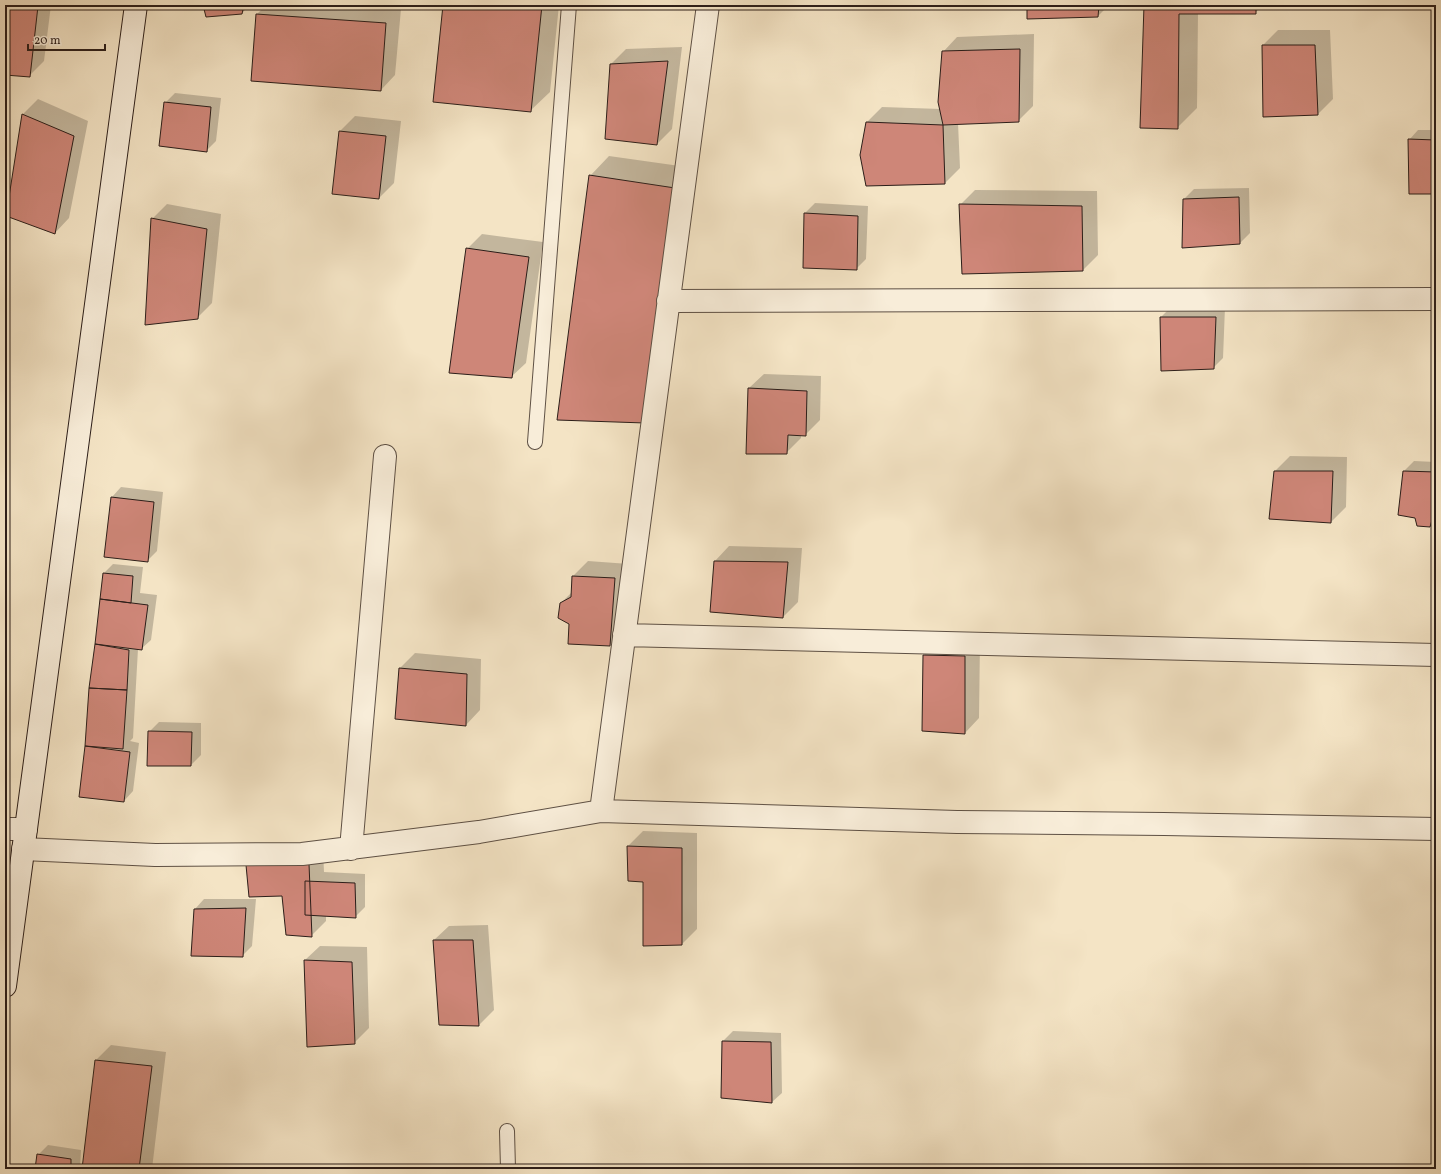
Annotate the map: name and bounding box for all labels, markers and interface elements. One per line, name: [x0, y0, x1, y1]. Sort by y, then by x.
scale bar: [28, 26, 105, 52]
text: 20 m: [34, 33, 61, 49]

